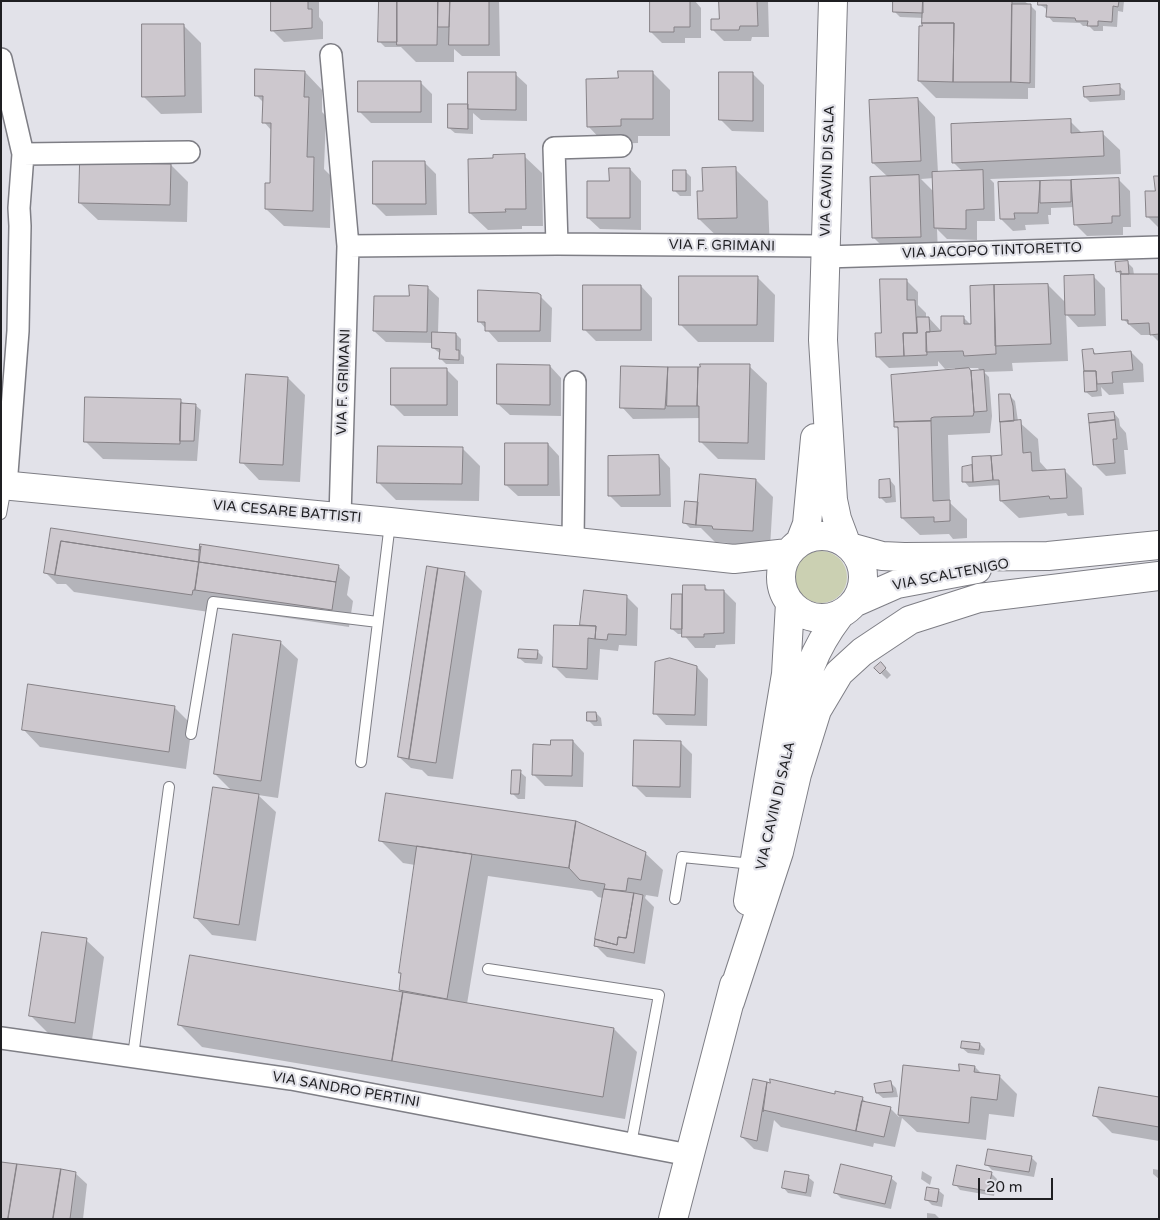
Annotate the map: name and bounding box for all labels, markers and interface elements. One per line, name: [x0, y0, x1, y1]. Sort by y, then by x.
street label: VIA CAVIN DI SALA: [817, 105, 839, 237]
street label: VIA F. GRIMANI: [669, 237, 775, 255]
street label: VIA JACOPO TINTORETTO: [902, 239, 1082, 263]
street label: VIA F. GRIMANI: [334, 329, 354, 435]
street label: VIA CESARE BATTISTI: [212, 497, 362, 527]
street label: VIA SCALTENIGO: [891, 555, 1011, 595]
street label: VIA CAVIN DI SALA: [753, 740, 799, 872]
street label: VIA SANDRO PERTINI: [271, 1069, 421, 1111]
scale bar: [980, 1168, 1055, 1200]
text: 20 m: [986, 1178, 1023, 1196]

